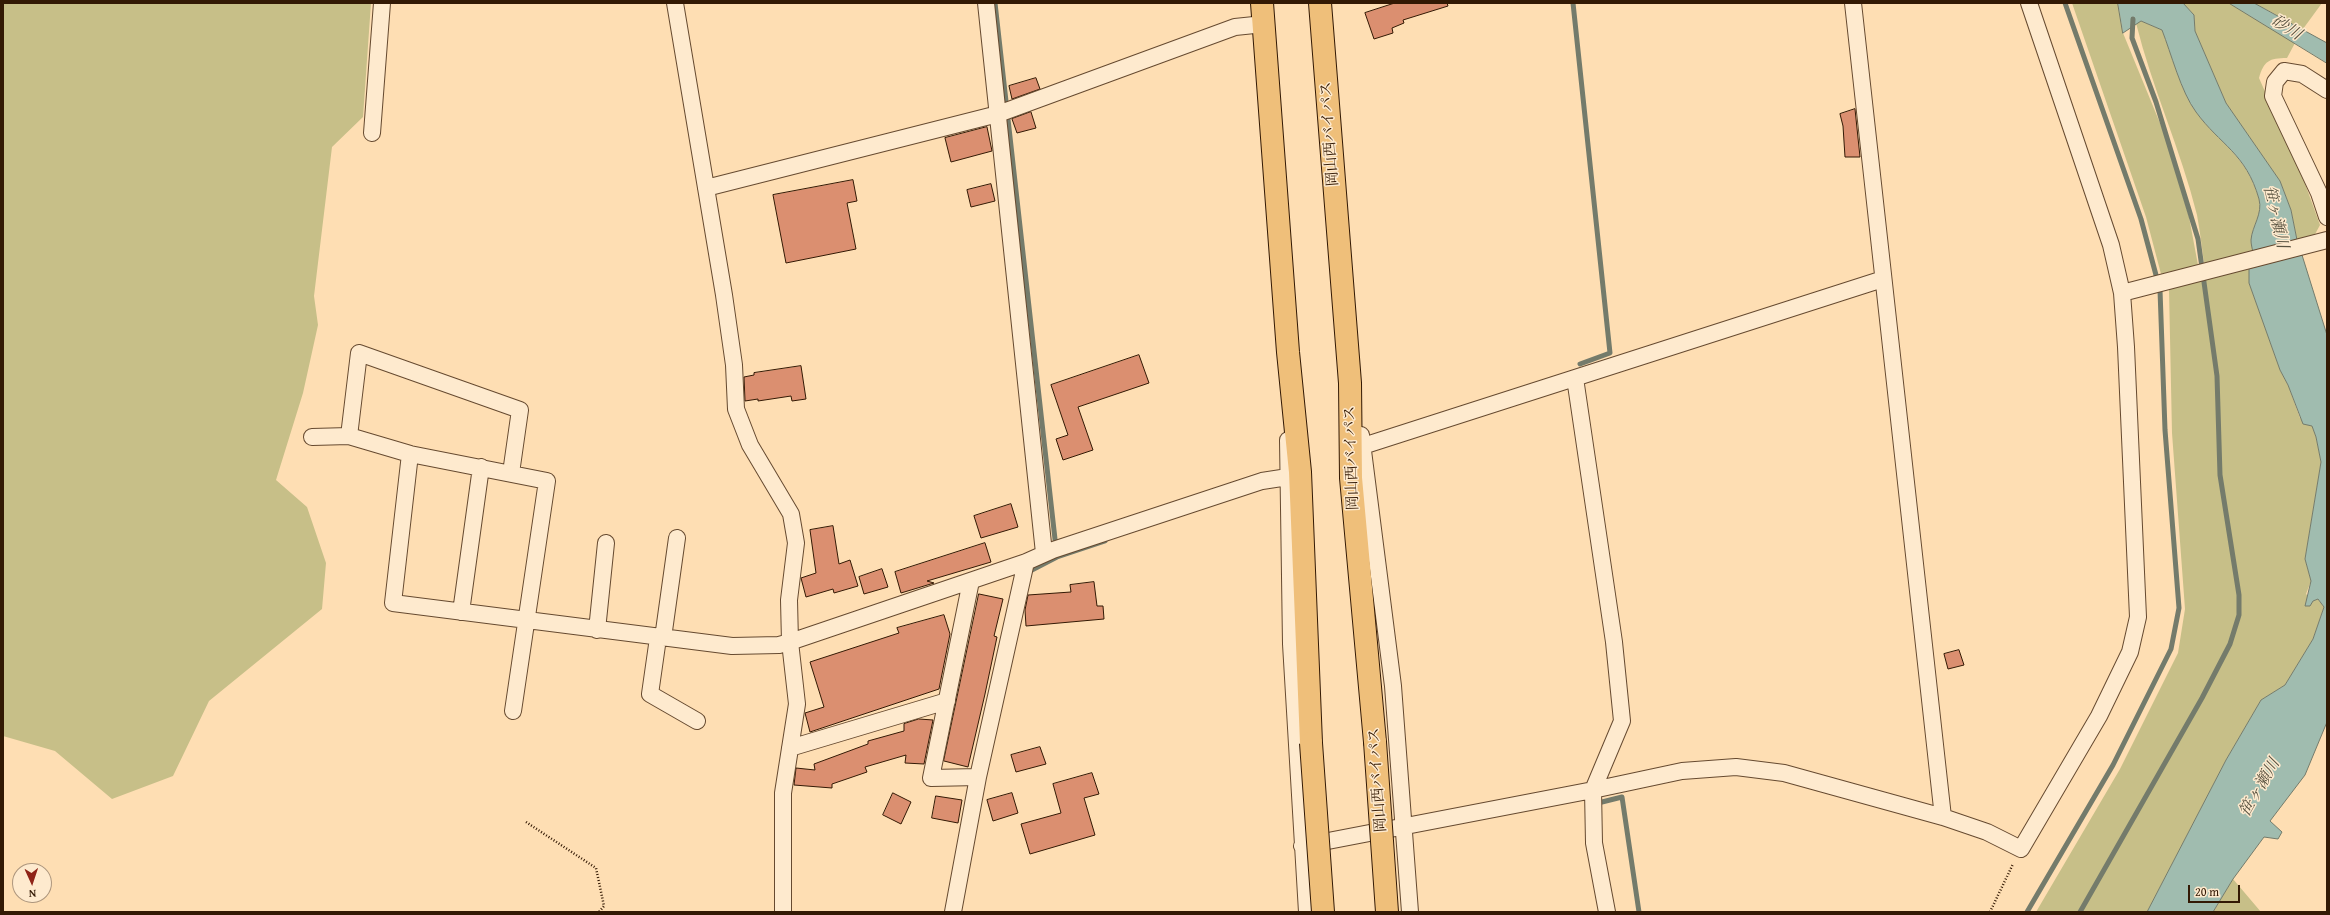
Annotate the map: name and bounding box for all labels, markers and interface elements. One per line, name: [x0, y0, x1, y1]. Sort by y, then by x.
water label: 砂川: [2267, 11, 2305, 45]
street label: 岡山西バイパス: [1317, 81, 1343, 187]
water label: 笹ヶ瀬川: [2258, 184, 2292, 250]
street label: 岡山西バイパス: [1341, 405, 1363, 511]
street label: 岡山西バイパス: [1365, 727, 1391, 833]
water label: 笹ヶ瀬川: [2236, 755, 2284, 821]
north arrow: [12, 863, 52, 903]
scale bar: [2190, 877, 2242, 903]
text: 20 m: [2195, 883, 2219, 900]
text: N: [28, 886, 37, 902]

